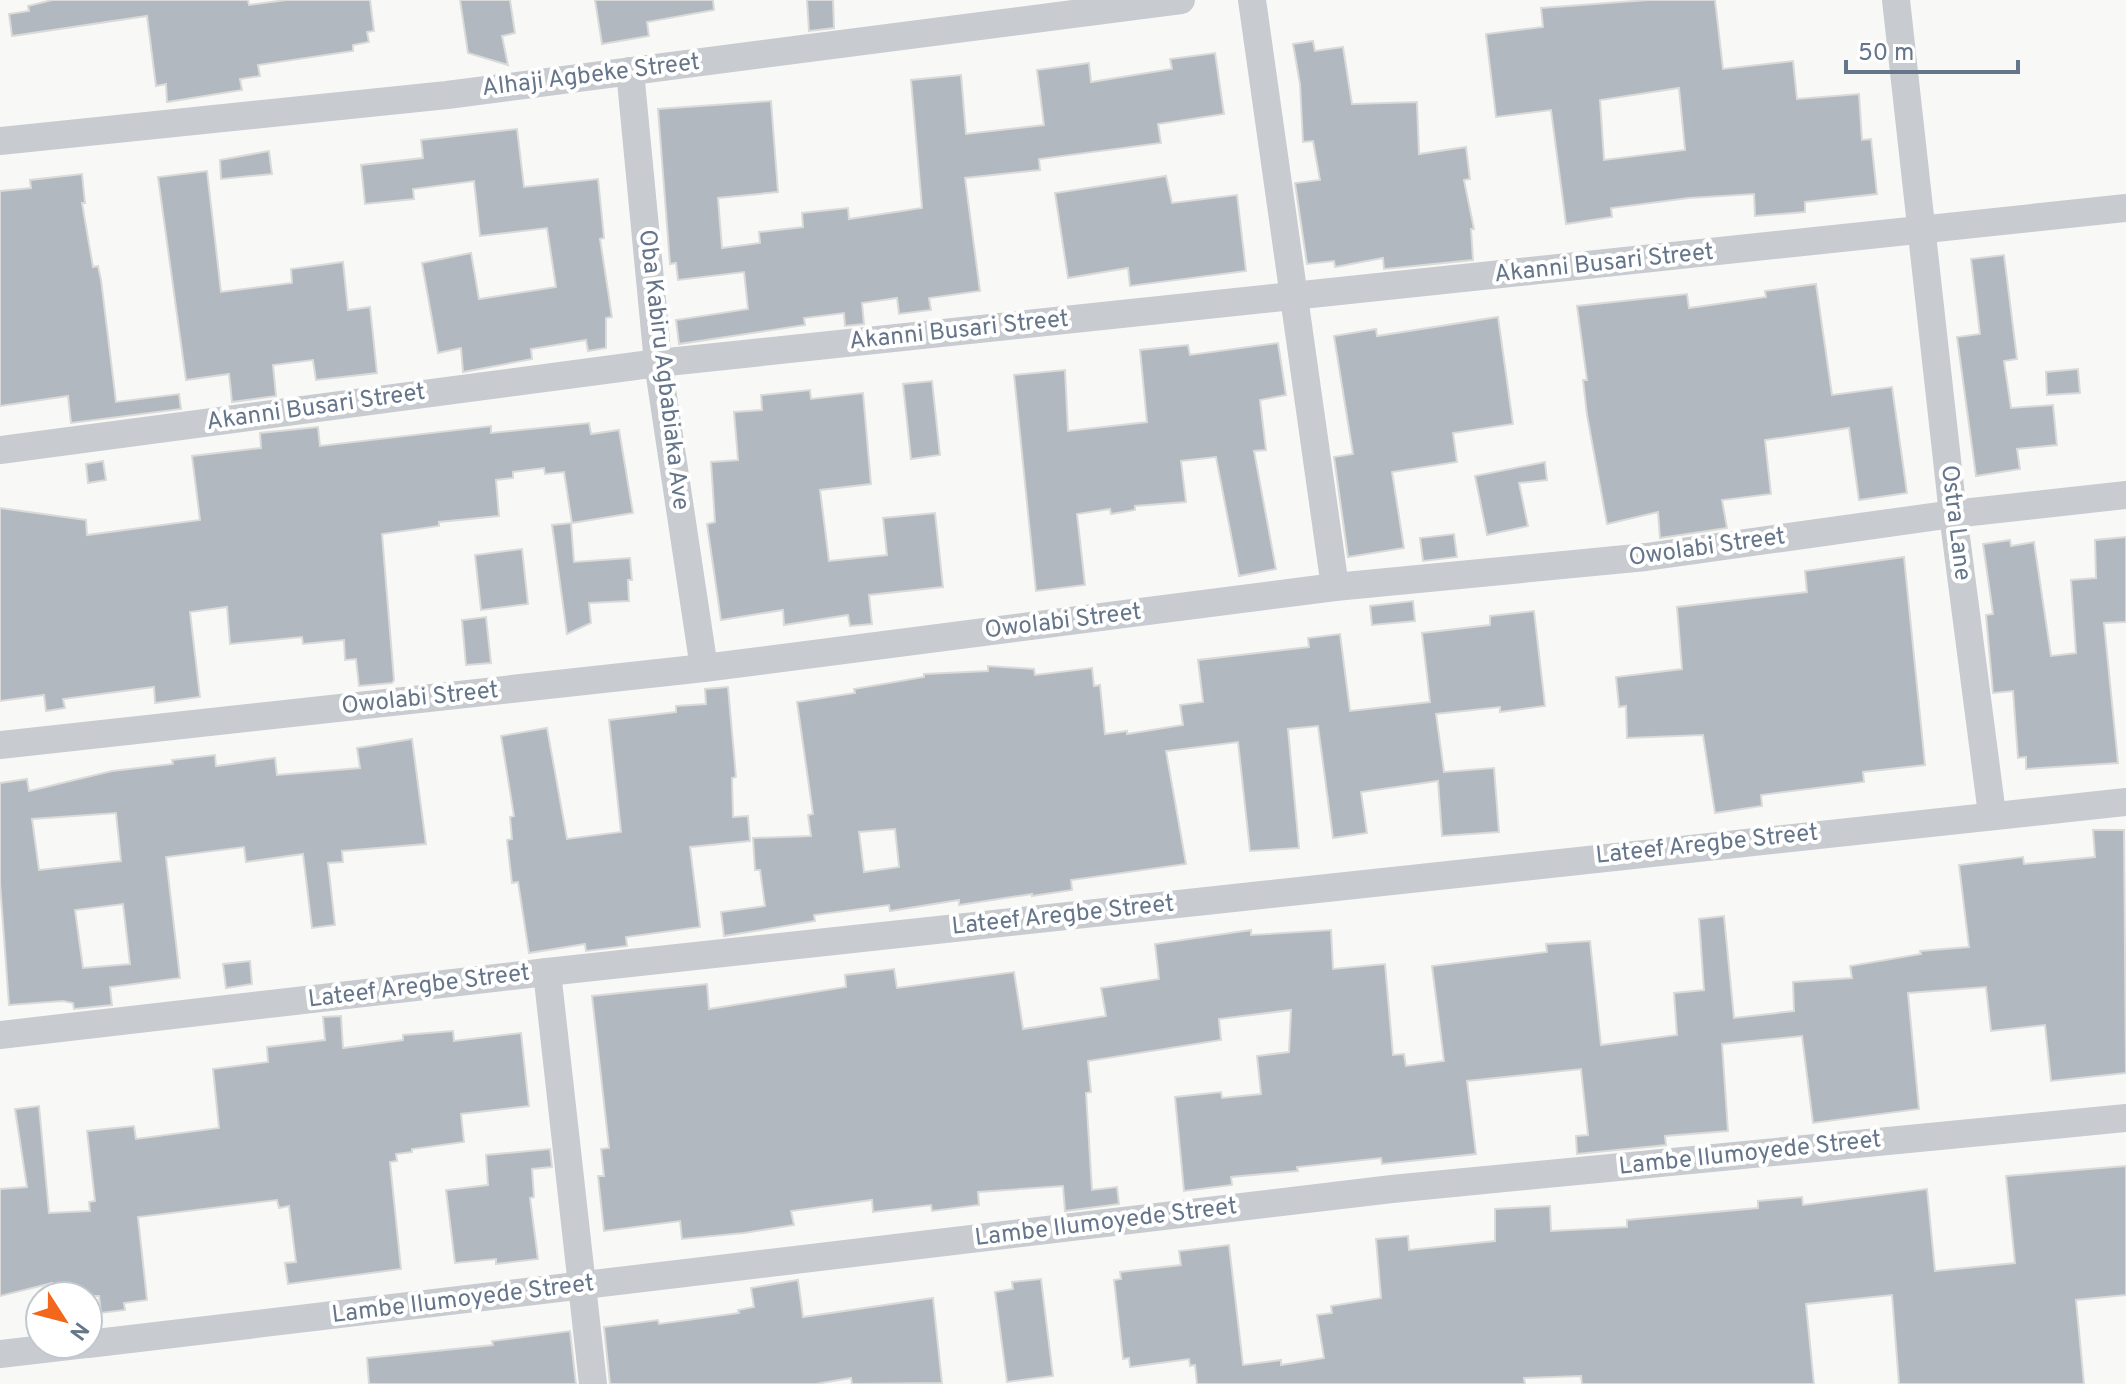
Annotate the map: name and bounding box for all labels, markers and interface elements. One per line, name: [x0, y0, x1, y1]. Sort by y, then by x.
scale bar: [1846, 24, 2018, 74]
text: 50 m: [1858, 39, 1914, 69]
street label: Alhaji Agbeke Street: [480, 48, 702, 104]
street label: Oba Kabiru Agbabiaka Ave: [631, 228, 695, 512]
street label: Akanni Busari Street: [1493, 238, 1715, 290]
street label: Akanni Busari Street: [848, 305, 1070, 357]
street label: Akanni Busari Street: [205, 378, 427, 438]
street label: Ostra Lane: [1933, 463, 1977, 583]
street label: Owolabi Street: [1627, 522, 1787, 574]
street label: Owolabi Street: [983, 597, 1143, 647]
street label: Owolabi Street: [340, 676, 500, 722]
street label: Lateef Aregbe Street: [1594, 818, 1820, 872]
street label: Lateef Aregbe Street: [950, 889, 1176, 943]
street label: Lateef Aregbe Street: [306, 959, 532, 1015]
street label: Lambe Ilumoyede Street: [1617, 1125, 1883, 1183]
street label: Lambe Ilumoyede Street: [973, 1192, 1239, 1254]
street label: Lambe Ilumoyede Street: [330, 1269, 596, 1331]
north arrow: [24, 1280, 104, 1360]
text: N: [63, 1316, 94, 1345]

